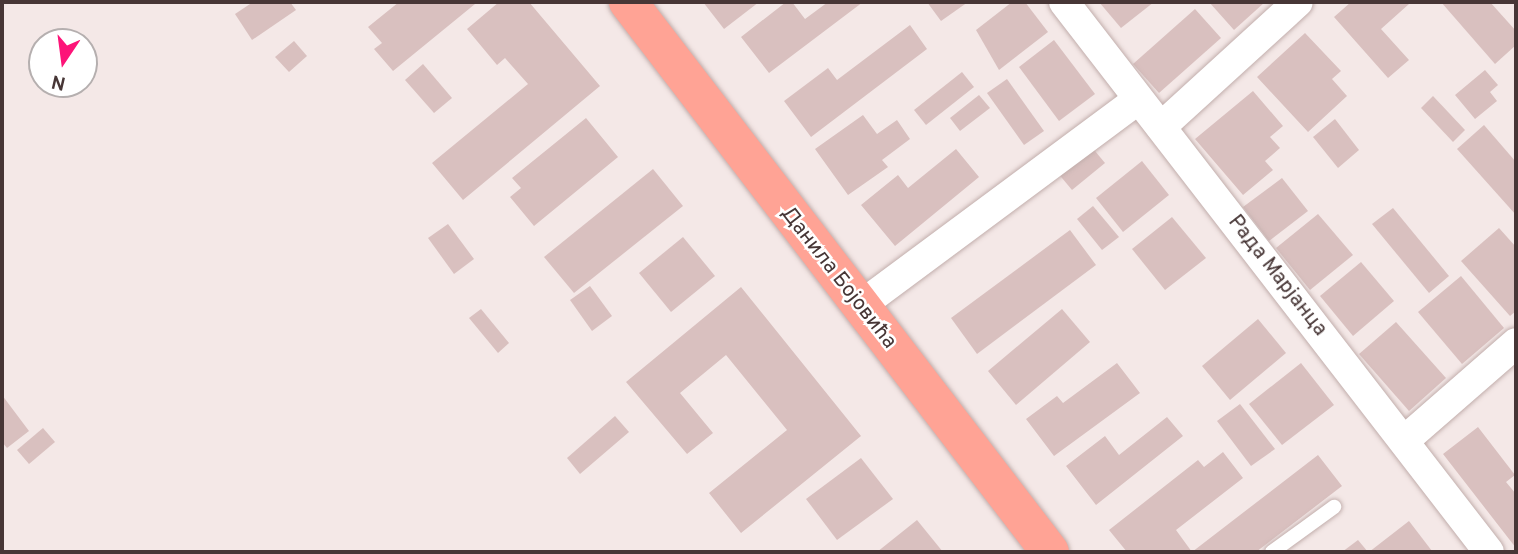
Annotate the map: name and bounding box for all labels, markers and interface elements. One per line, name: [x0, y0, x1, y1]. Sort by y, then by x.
north arrow: [28, 28, 98, 98]
text: N: [49, 68, 68, 95]
street label: Данила Бојовића: [775, 202, 901, 354]
street label: Рада Марјанца: [1222, 210, 1332, 342]

